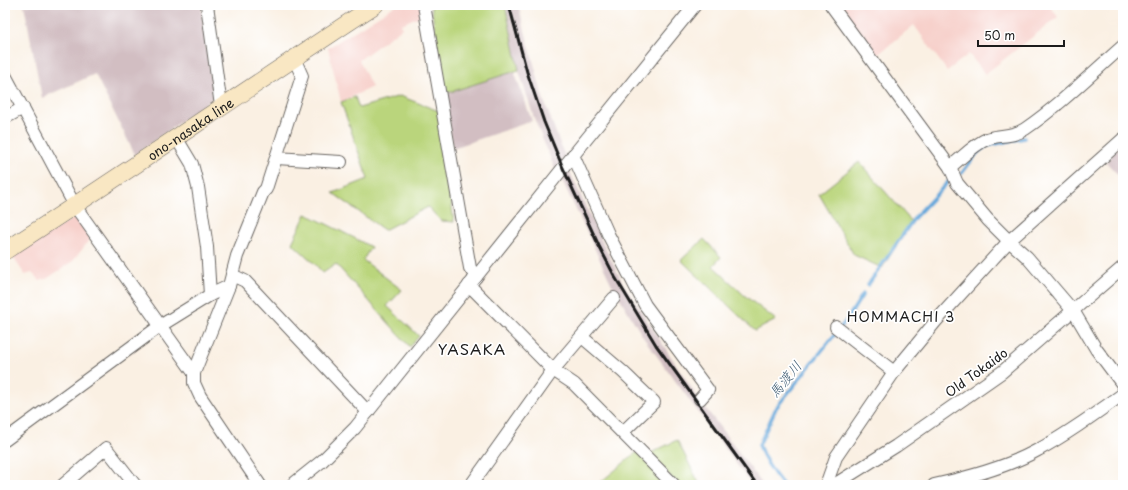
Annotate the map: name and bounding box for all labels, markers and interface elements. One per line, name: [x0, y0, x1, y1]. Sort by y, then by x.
scale bar: [978, 22, 1064, 48]
text: 50 m: [984, 26, 1015, 44]
street label: ono-nasaka line: [143, 92, 237, 164]
district label: HOMMACHI 3: [847, 306, 955, 327]
district label: YASAKA: [438, 337, 506, 360]
street label: Old Tokaido: [941, 343, 1011, 401]
water label: 馬渡川: [764, 356, 806, 402]

